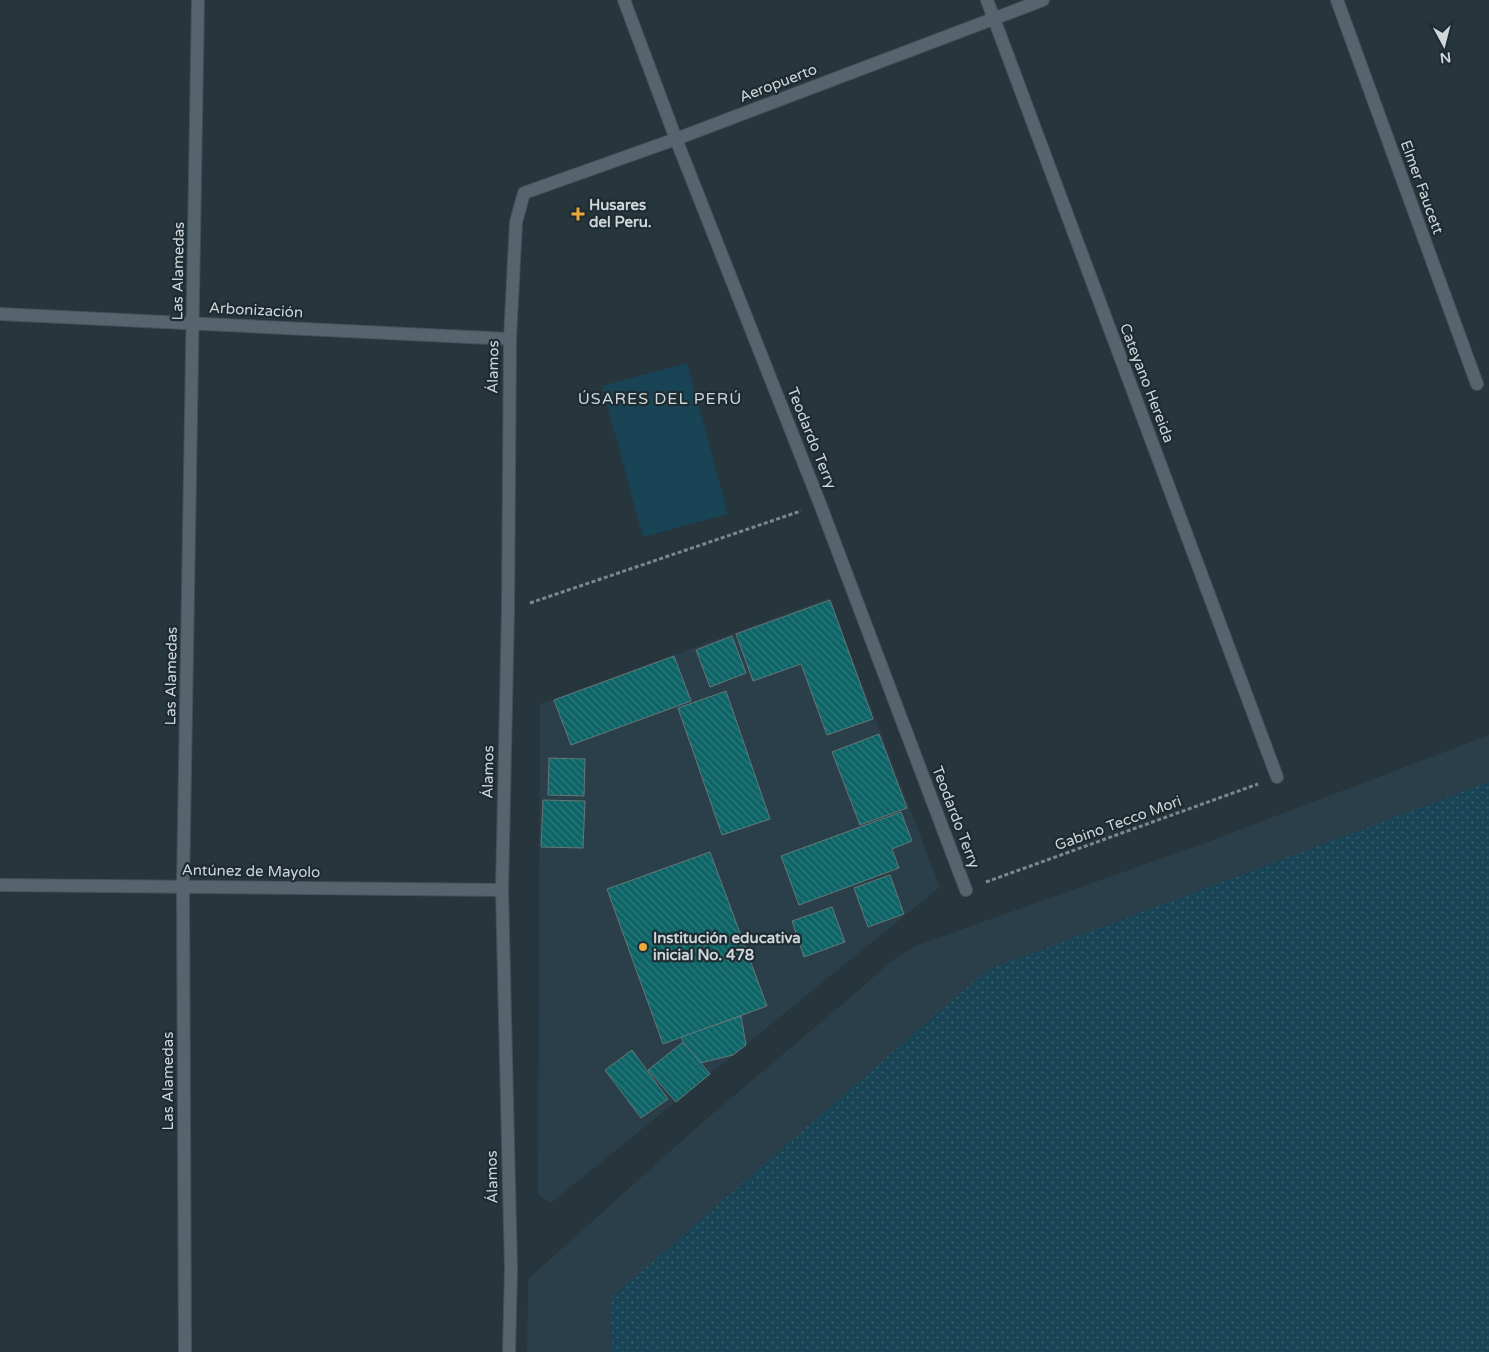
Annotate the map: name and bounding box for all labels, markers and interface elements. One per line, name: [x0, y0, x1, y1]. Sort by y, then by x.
north arrow: [1419, 20, 1469, 70]
text: N: [1439, 48, 1452, 67]
street label: Aeropuerto: [737, 60, 819, 106]
street label: Elmer Faucett: [1397, 138, 1447, 237]
place label: Husares del Peru.: [589, 196, 652, 231]
marker: Husares del Peru.: [571, 207, 585, 221]
street label: Las Alamedas: [168, 221, 188, 321]
street label: Arbonización: [208, 299, 304, 321]
street label: Cateyano Hereida: [1116, 321, 1178, 445]
street label: Álamos: [484, 340, 502, 394]
street label: Teodardo Terry: [783, 385, 841, 491]
district label: ÚSARES DEL PERÚ: [578, 389, 742, 409]
street label: Las Alamedas: [161, 626, 181, 726]
street label: Álamos: [479, 745, 497, 799]
street label: Teodardo Terry: [928, 763, 984, 871]
street label: Gabino Tecco Mori: [1052, 792, 1184, 854]
street label: Antúnez de Mayolo: [182, 861, 320, 881]
place label: Institución educativa inicial No. 478: [653, 929, 801, 964]
marker: Institución educativa inicial No. 478: [637, 941, 649, 953]
street label: Las Alamedas: [159, 1032, 177, 1130]
street label: Álamos: [483, 1150, 501, 1204]

